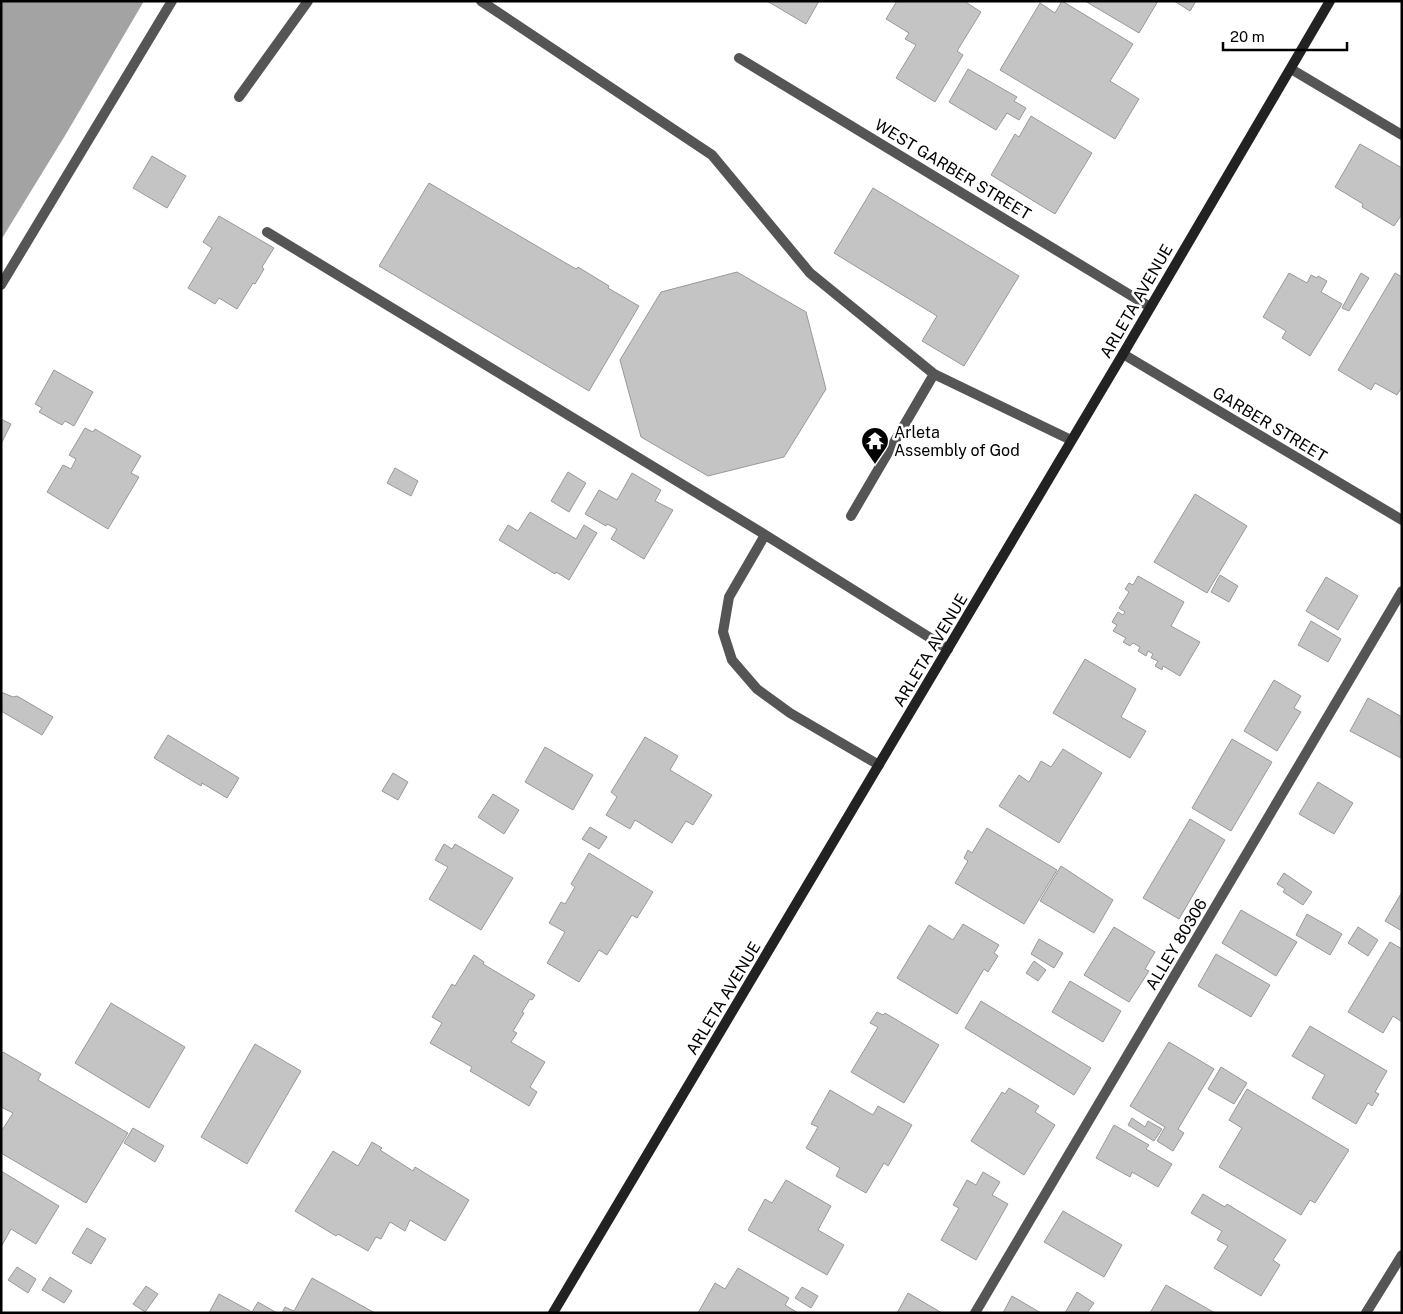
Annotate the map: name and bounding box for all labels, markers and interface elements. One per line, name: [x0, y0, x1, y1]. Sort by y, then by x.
scale bar: [1223, 20, 1347, 52]
text: 20 m: [1230, 28, 1265, 45]
street label: WEST GARBER STREET: [871, 115, 1035, 224]
street label: ARLETA AVENUE: [1096, 241, 1177, 362]
street label: GARBER STREET: [1209, 383, 1331, 466]
place label: Arleta Assembly of God: [894, 423, 1020, 460]
temple icon: Arleta Assembly of God: [860, 426, 890, 465]
street label: ARLETA AVENUE: [889, 590, 972, 710]
street label: ALLEY 80306: [1142, 895, 1211, 993]
street label: ARLETA AVENUE: [682, 938, 765, 1058]

